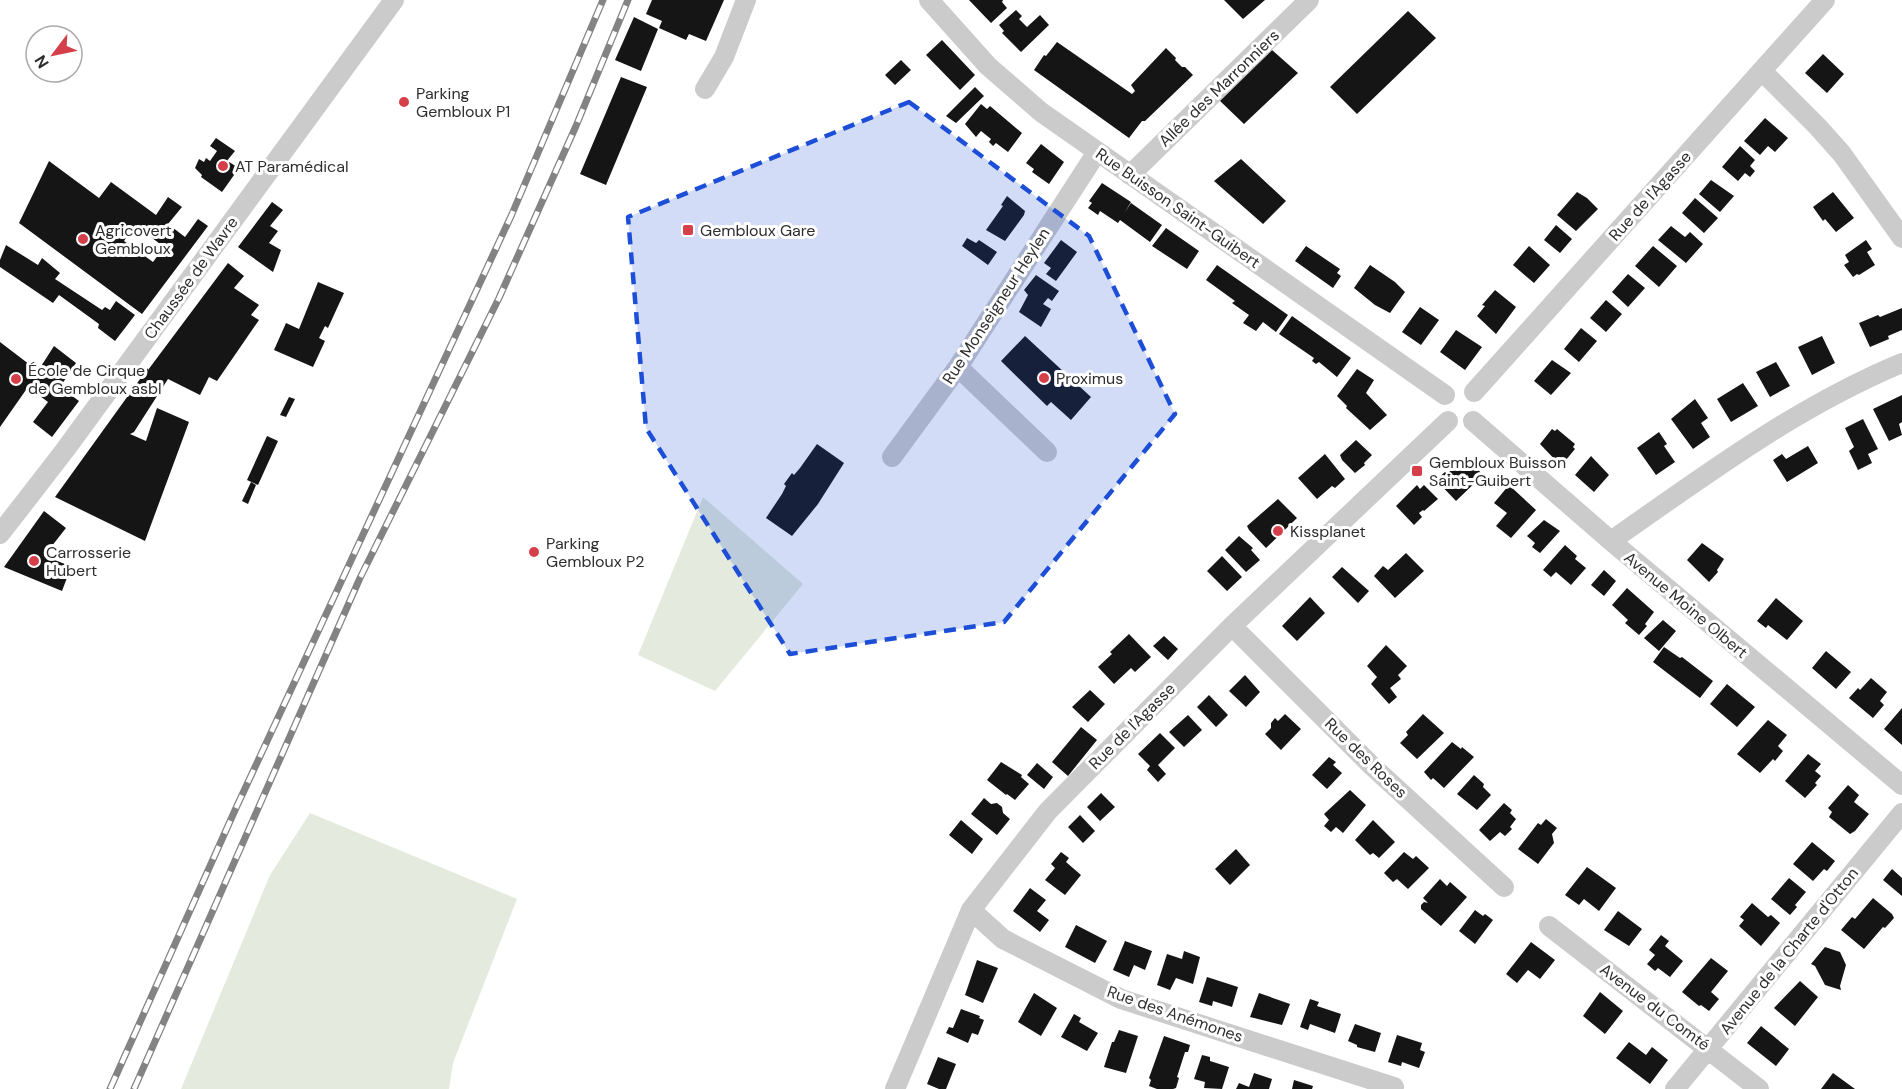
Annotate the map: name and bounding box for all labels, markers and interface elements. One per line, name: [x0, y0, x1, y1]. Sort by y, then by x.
north arrow: [24, 24, 84, 84]
street label: Allée des Marronniers: [1154, 25, 1284, 151]
text: N: [30, 51, 54, 72]
place label: Parking Gembloux P1: [416, 83, 510, 122]
marker: Parking Gembloux P1: [397, 95, 411, 109]
street label: Rue Buisson Saint-Guibert: [1092, 143, 1264, 273]
street label: Rue de l'Agasse: [1604, 147, 1696, 245]
place label: AT Paramédical: [235, 156, 348, 177]
marker: AT Paramédical: [216, 159, 230, 173]
street label: Chaussée de Wavre: [139, 212, 243, 344]
place label: Agricovert Gembloux: [95, 220, 172, 259]
place label: Gembloux Gare: [700, 220, 815, 241]
marker: Gembloux Gare: [681, 223, 695, 237]
street label: Rue Monseigneur Heylen: [938, 224, 1054, 388]
marker: Agricovert Gembloux: [76, 232, 90, 246]
place label: École de Cirque de Gembloux asbl: [28, 360, 162, 399]
place label: Proximus: [1056, 368, 1123, 389]
marker: Proximus: [1037, 371, 1051, 385]
marker: École de Cirque de Gembloux asbl: [9, 372, 23, 386]
place label: Gembloux Buisson Saint-Guibert: [1429, 452, 1566, 491]
marker: Gembloux Buisson Saint-Guibert: [1410, 464, 1424, 478]
place label: Kissplanet: [1290, 521, 1366, 542]
marker: Kissplanet: [1271, 524, 1285, 538]
place label: Parking Gembloux P2: [546, 533, 644, 572]
place label: Carrosserie Hubert: [46, 542, 131, 581]
marker: Parking Gembloux P2: [527, 545, 541, 559]
street label: Avenue Moine Olbert: [1620, 547, 1752, 663]
marker: Carrosserie Hubert: [27, 554, 41, 568]
street label: Rue de l'Agasse: [1084, 678, 1180, 774]
street label: Rue des Roses: [1320, 713, 1412, 803]
street label: Avenue de la Charte d'Otton: [1715, 863, 1863, 1039]
street label: Avenue du Comté: [1596, 959, 1714, 1055]
street label: Rue des Anémones: [1104, 981, 1246, 1047]

